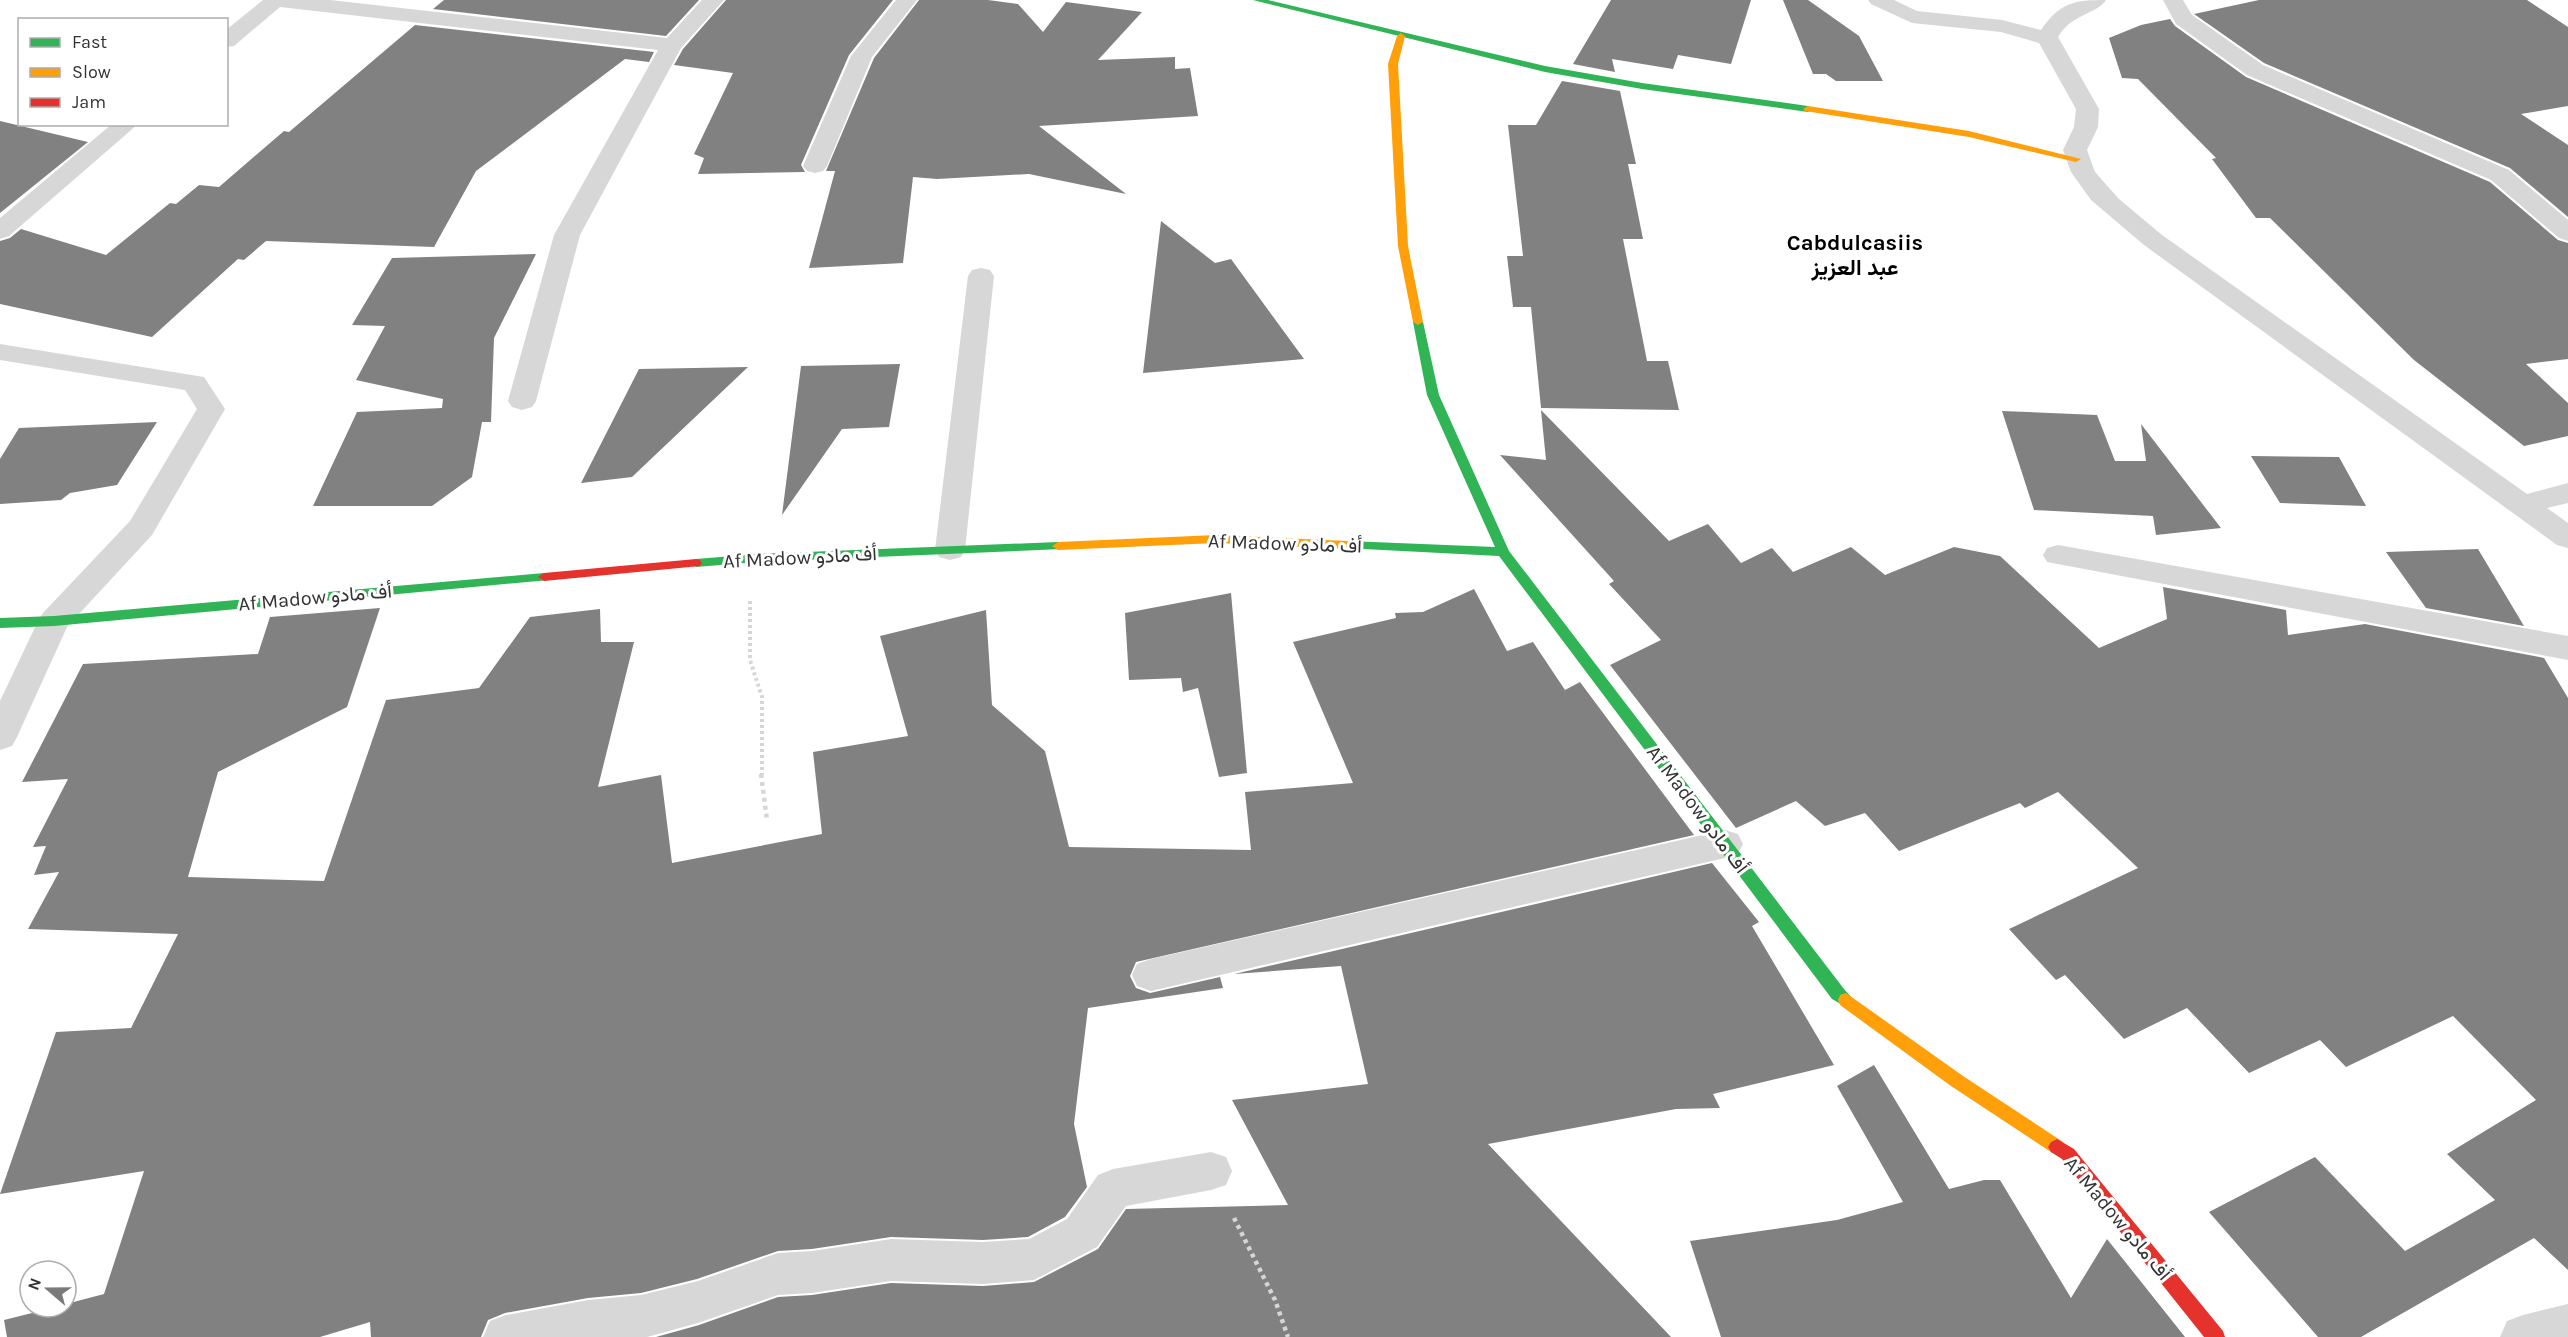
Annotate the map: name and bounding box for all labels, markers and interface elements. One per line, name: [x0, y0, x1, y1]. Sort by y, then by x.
legend: [18, 18, 228, 126]
text: Fast: [72, 31, 107, 53]
text: Slow: [72, 61, 111, 83]
text: Jam: [72, 91, 106, 113]
district label: Cabdulcasiis عبد العزيز: [1787, 230, 1923, 281]
street label: Af Madow أف مادو: [1208, 529, 1363, 559]
street label: Af Madow أف مادو: [723, 542, 878, 574]
street label: Af Madow أف مادو: [237, 579, 393, 617]
street label: Af Madow أف مادو: [1641, 741, 1753, 879]
street label: Af Madow أف مادو: [2059, 1152, 2176, 1286]
north arrow: [18, 1259, 78, 1319]
text: N: [23, 1275, 45, 1293]

